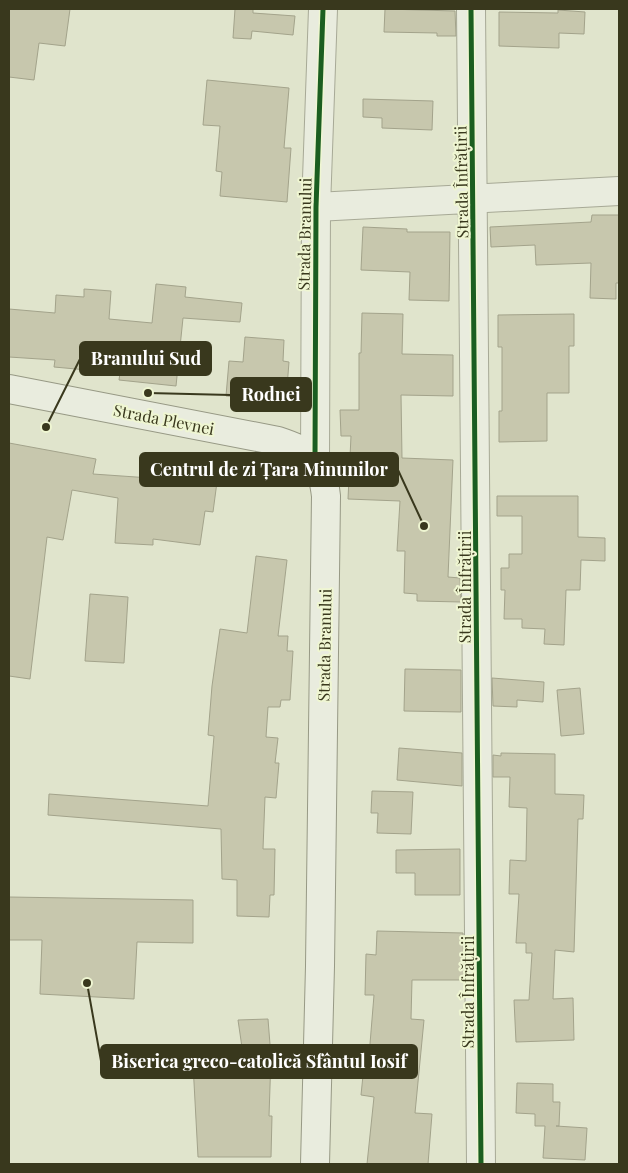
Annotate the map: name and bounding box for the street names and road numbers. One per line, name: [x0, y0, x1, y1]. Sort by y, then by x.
street label: Strada Înfrățirii: [450, 125, 473, 239]
street label: Strada Branului: [293, 177, 315, 291]
street label: Strada Plevnei: [112, 399, 217, 439]
street label: Strada Înfrățirii: [454, 530, 476, 643]
street label: Strada Branului: [313, 588, 335, 702]
street label: Strada Înfrățirii: [457, 935, 479, 1048]

